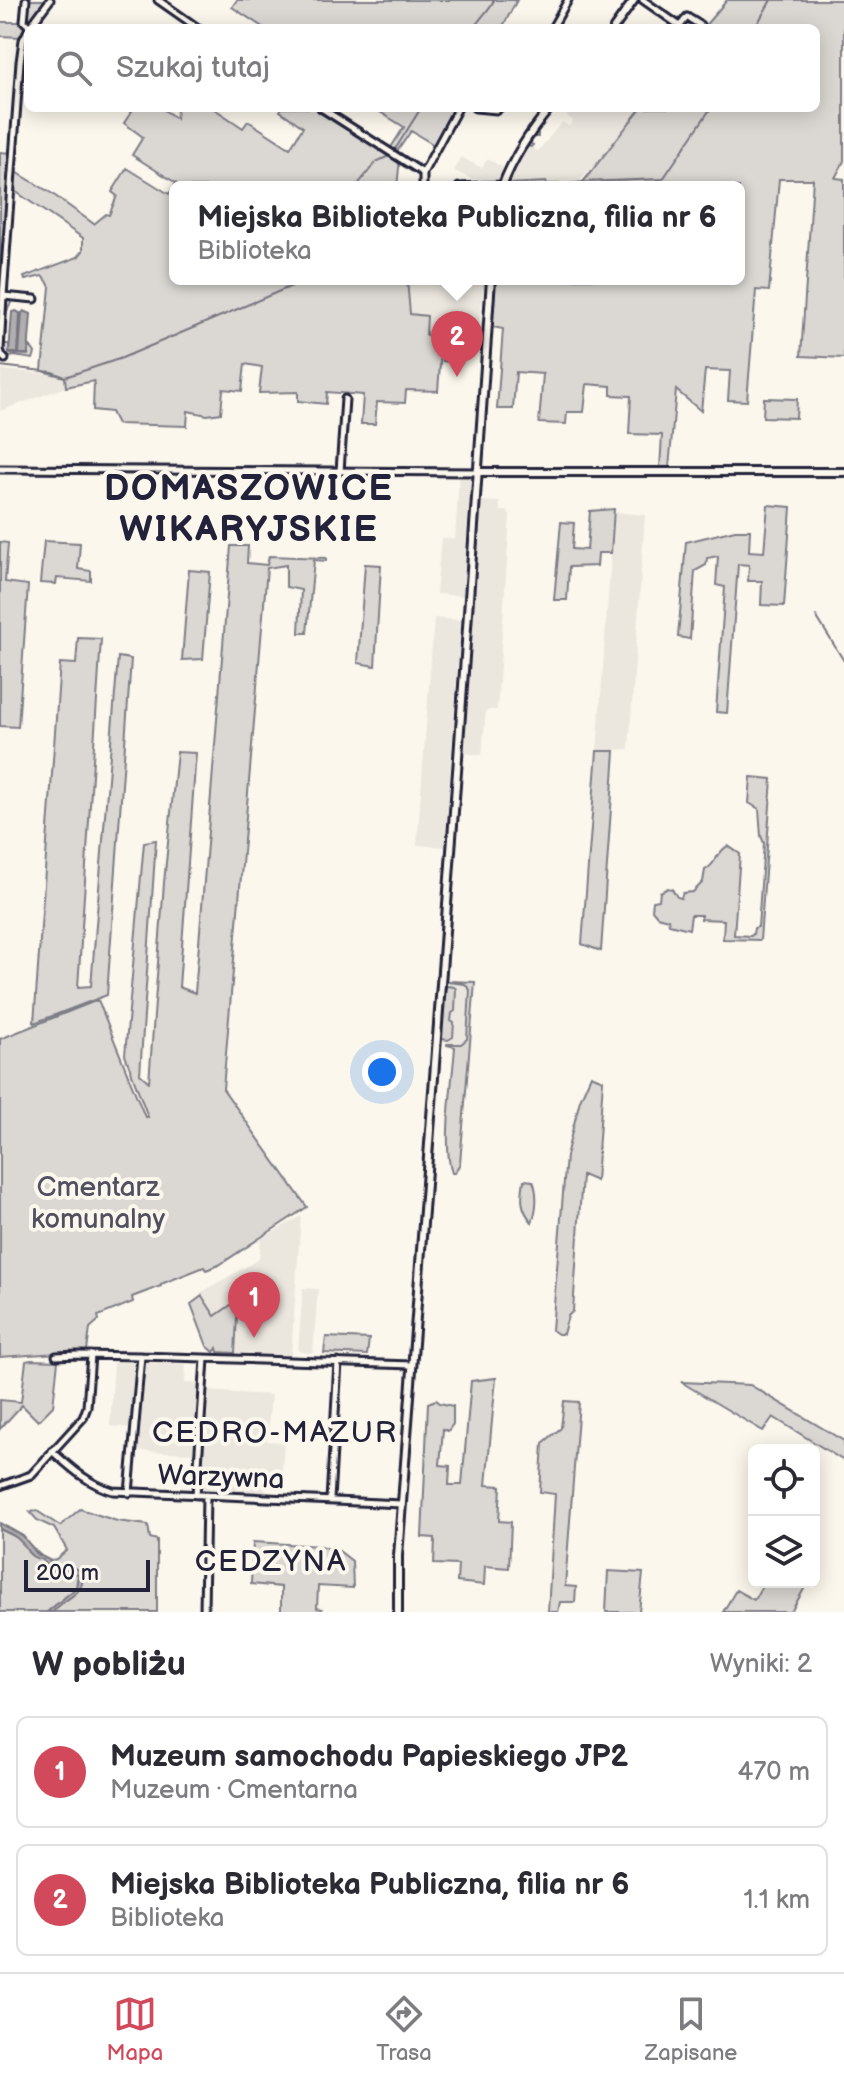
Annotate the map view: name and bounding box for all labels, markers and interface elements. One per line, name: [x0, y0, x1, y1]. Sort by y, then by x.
search box: [24, 24, 820, 112]
icon: search: [52, 46, 96, 90]
text: Szukaj tutaj: [116, 50, 270, 86]
popup: [169, 181, 745, 285]
text: Miejska Biblioteka Publiczna, filia nr 6: [197, 200, 717, 236]
text: Biblioteka: [197, 236, 312, 267]
pin: 2: [431, 311, 483, 377]
district label: DOMASZOWICE WIKARYJSKIE: [104, 468, 394, 552]
your location: [362, 1052, 402, 1092]
park label: Cmentarz komunalny: [31, 1171, 165, 1236]
pin: 1: [228, 1272, 280, 1338]
district label: CEDRO-MAZUR: [152, 1415, 398, 1451]
map controls: [748, 1444, 820, 1588]
button: locate: [748, 1444, 820, 1516]
street label: Warzywna: [157, 1459, 285, 1496]
button: layers: [748, 1516, 820, 1588]
district label: CEDZYNA: [195, 1544, 347, 1580]
scale bar: [24, 1556, 150, 1592]
text: 200 m: [36, 1560, 99, 1587]
text: W pobliżu: [32, 1644, 186, 1685]
text: Wyniki: 2: [710, 1649, 812, 1680]
text: Muzeum samochodu Papieskiego JP2: [110, 1739, 628, 1775]
text: 1: [55, 1757, 65, 1788]
text: 470 m: [738, 1757, 810, 1788]
text: Muzeum · Cmentarna: [110, 1775, 358, 1806]
text: Miejska Biblioteka Publiczna, filia nr 6: [110, 1867, 629, 1903]
text: 2: [52, 1885, 68, 1916]
text: 1.1 km: [744, 1885, 810, 1916]
text: Biblioteka: [110, 1903, 225, 1934]
tab: Mapa: [107, 1992, 163, 2067]
tab: Trasa: [376, 1992, 432, 2067]
tab: Zapisane: [645, 1992, 737, 2067]

